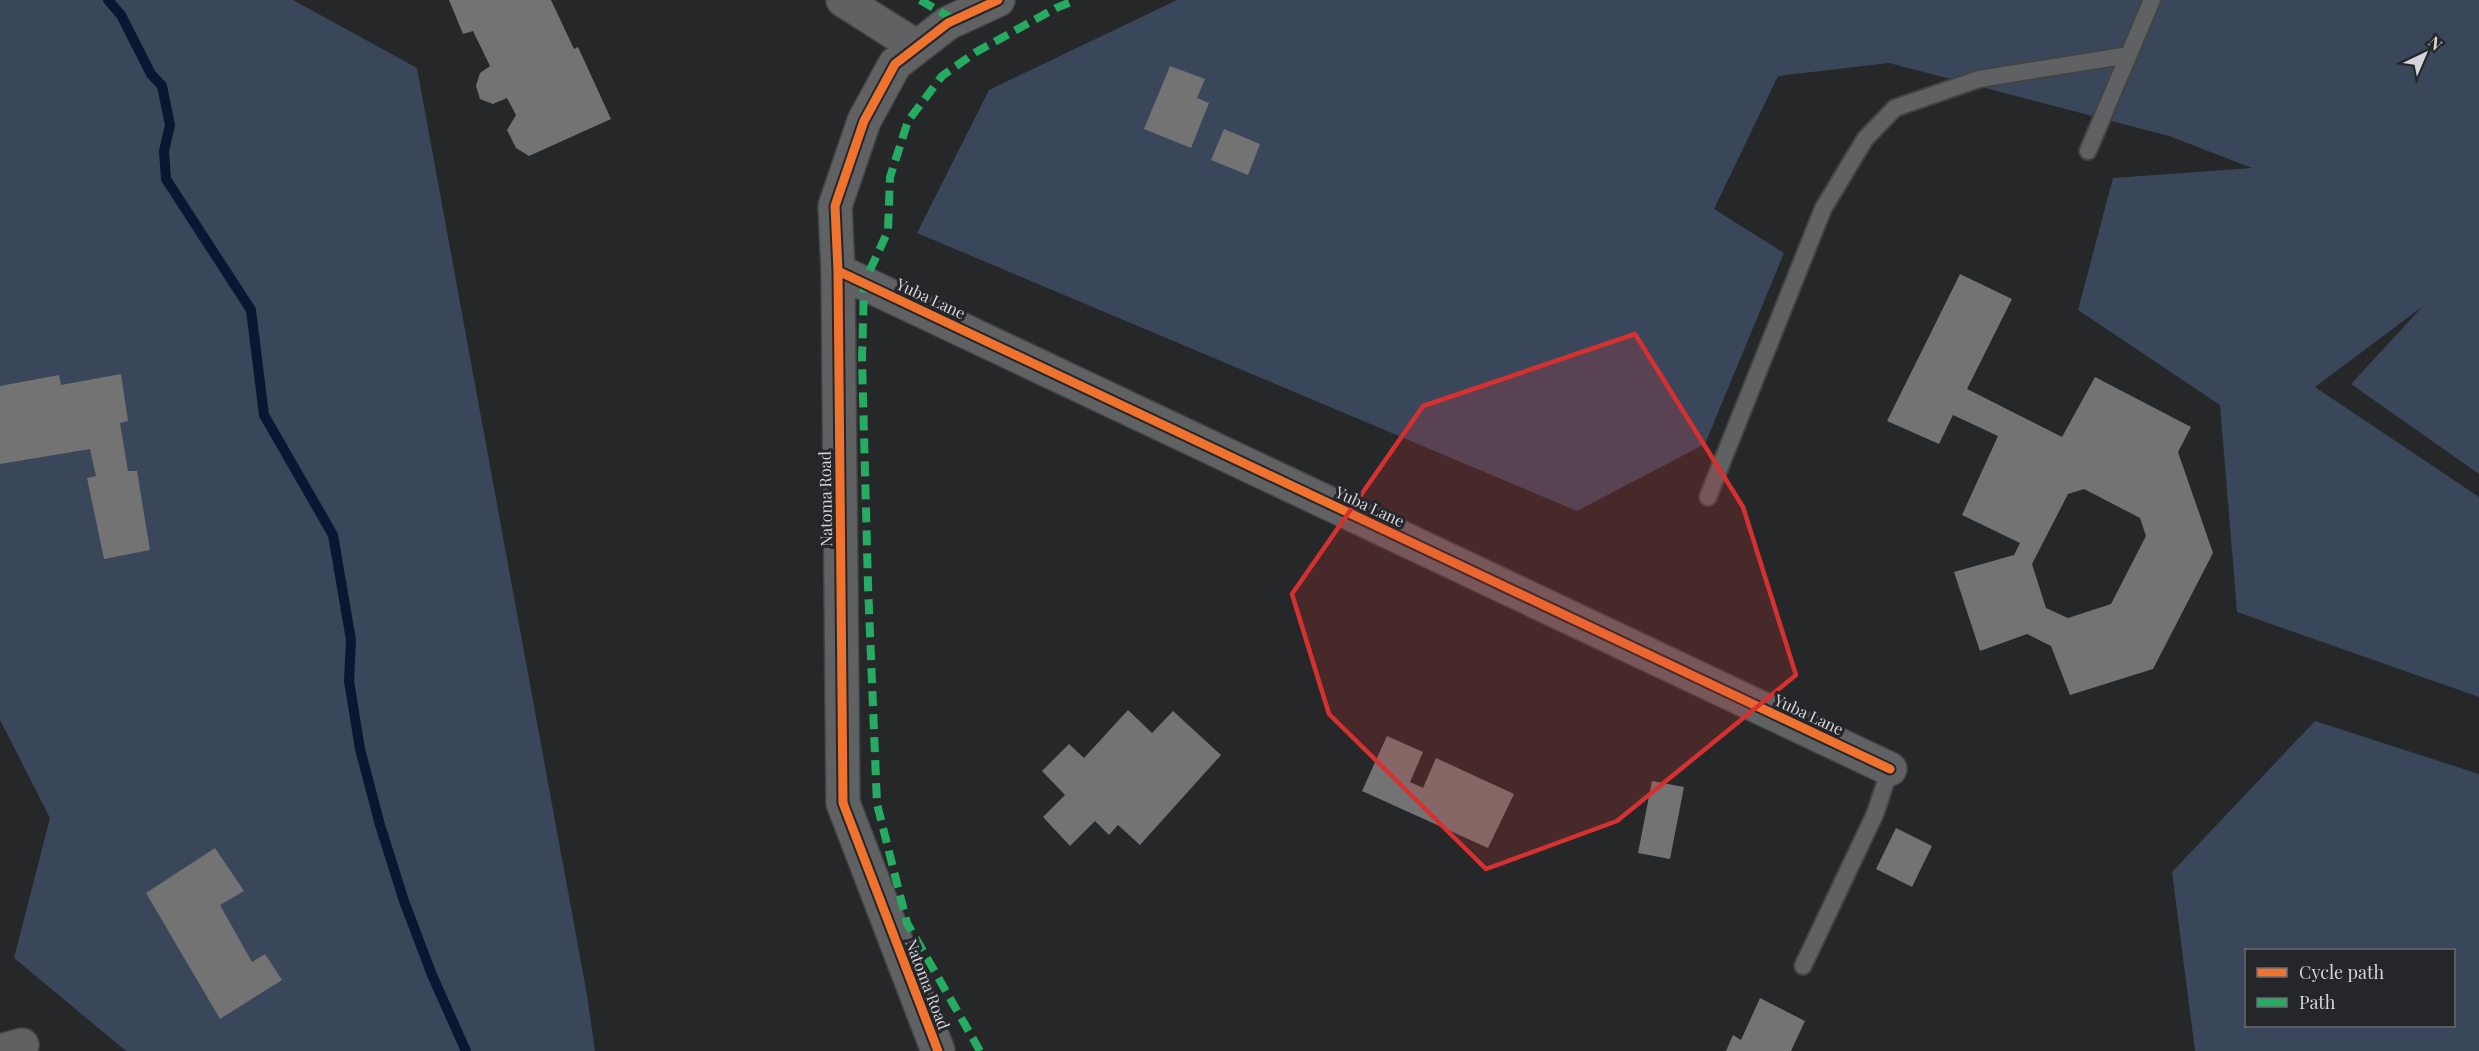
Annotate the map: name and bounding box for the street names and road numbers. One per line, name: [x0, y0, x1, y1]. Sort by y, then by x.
street label: Yuba Lane: [892, 272, 969, 323]
street label: Natoma Road: [814, 451, 836, 547]
street label: Yuba Lane: [1331, 480, 1408, 531]
street label: Yuba Lane: [1770, 688, 1847, 739]
street label: Natoma Road: [901, 936, 955, 1032]

